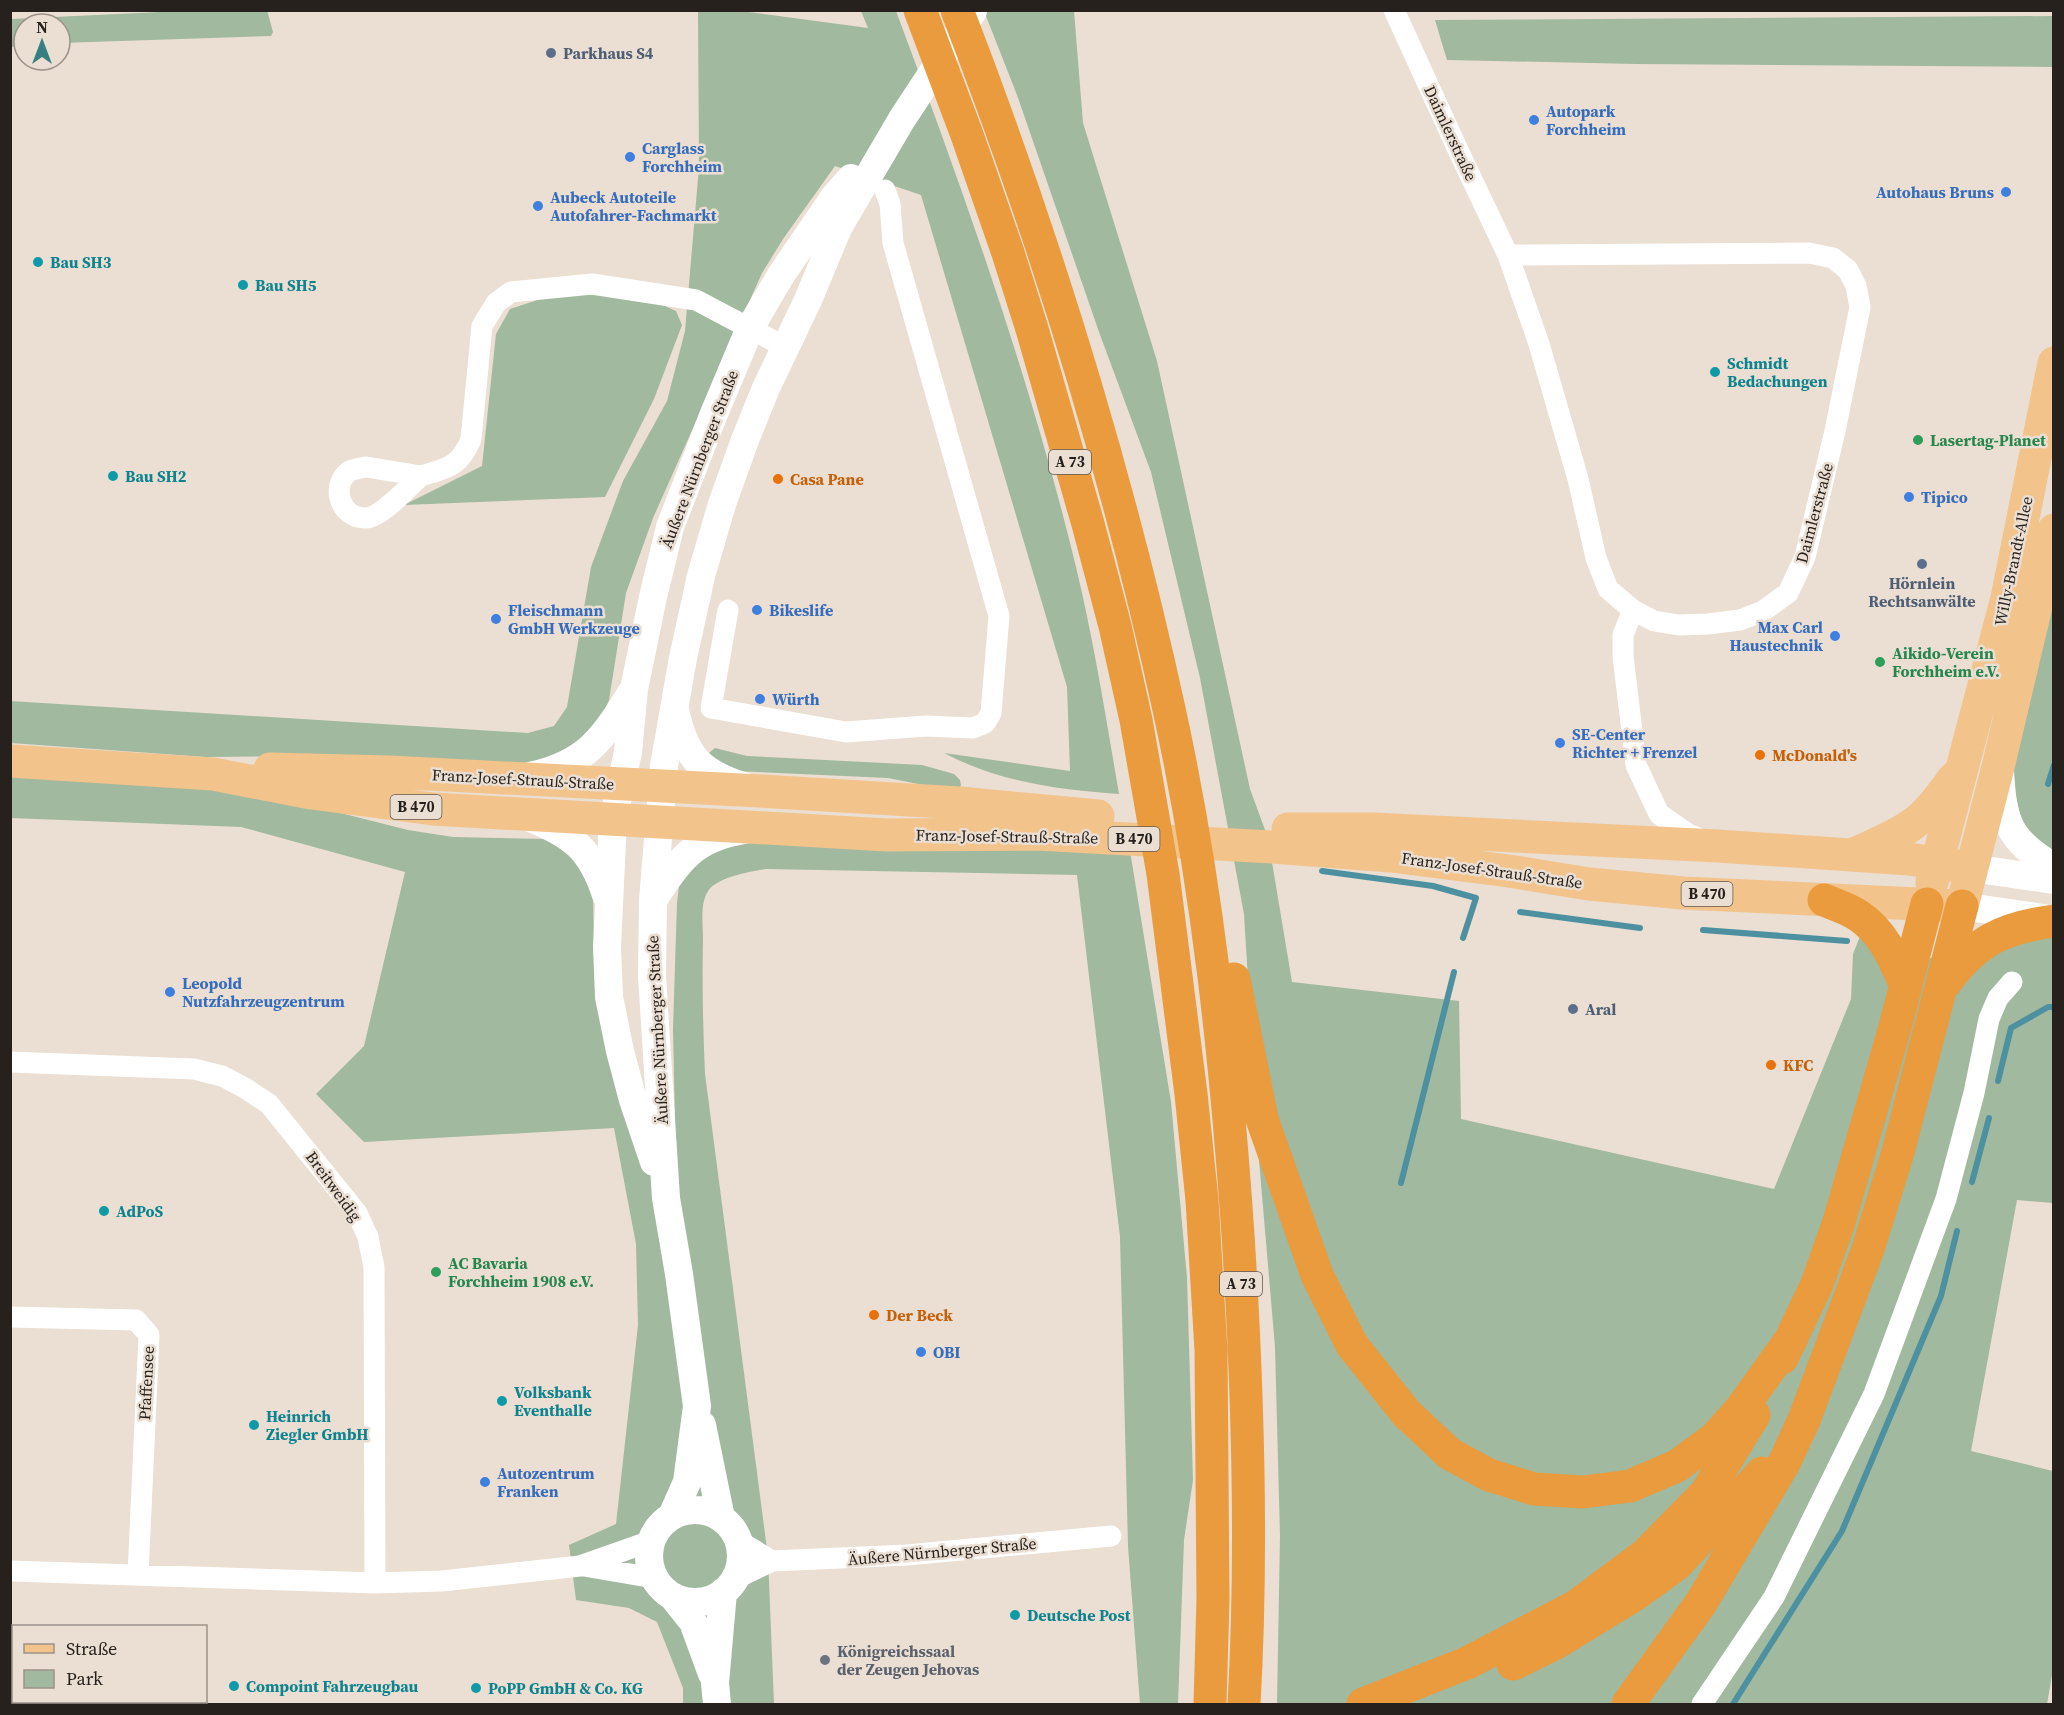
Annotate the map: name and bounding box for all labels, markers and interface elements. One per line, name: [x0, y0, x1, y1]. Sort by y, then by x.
north arrow: [12, 12, 72, 72]
text: N: [36, 16, 48, 38]
place label: Parkhaus S4: [563, 42, 654, 64]
marker: Parkhaus S4: [544, 46, 558, 60]
street label: Daimlerstraße: [1419, 82, 1483, 184]
place label: Autopark Forchheim: [1546, 100, 1627, 140]
marker: Autopark Forchheim: [1527, 113, 1541, 127]
place label: Carglass Forchheim: [642, 137, 723, 177]
marker: Carglass Forchheim: [623, 150, 637, 164]
place label: Autohaus Bruns: [1876, 181, 1994, 203]
marker: Autohaus Bruns: [1999, 185, 2013, 199]
place label: Aubeck Autoteile Autofahrer-Fachmarkt: [550, 186, 717, 226]
marker: Aubeck Autoteile Autofahrer-Fachmarkt: [531, 199, 545, 213]
place label: Bau SH3: [50, 251, 112, 273]
marker: Bau SH3: [31, 255, 45, 269]
place label: Bau SH5: [255, 274, 317, 296]
marker: Bau SH5: [236, 278, 250, 292]
place label: Schmidt Bedachungen: [1727, 352, 1828, 392]
marker: Schmidt Bedachungen: [1708, 365, 1722, 379]
street label: Äußere Nürnberger Straße: [655, 367, 743, 551]
place label: Lasertag-Planet: [1930, 429, 2046, 451]
marker: Lasertag-Planet: [1911, 433, 1925, 447]
road number: A 73: [1049, 450, 1091, 474]
street label: Daimlerstraße: [1790, 461, 1838, 565]
place label: Bau SH2: [125, 465, 187, 487]
place label: Casa Pane: [790, 468, 864, 490]
marker: Bau SH2: [106, 469, 120, 483]
marker: Casa Pane: [771, 472, 785, 486]
place label: Tipico: [1921, 486, 1968, 508]
marker: Tipico: [1902, 490, 1916, 504]
street label: Willy-Brandt-Allee: [1989, 494, 2037, 628]
marker: Hörnlein Rechtsanwälte: [1915, 557, 1929, 571]
place label: Hörnlein Rechtsanwälte: [1868, 572, 1976, 612]
place label: Fleischmann GmbH Werkzeuge: [508, 599, 640, 639]
place label: Bikeslife: [769, 599, 833, 621]
marker: Bikeslife: [750, 603, 764, 617]
marker: Fleischmann GmbH Werkzeuge: [489, 612, 503, 626]
place label: Max Carl Haustechnik: [1730, 616, 1823, 656]
marker: Max Carl Haustechnik: [1828, 629, 1842, 643]
place label: Aikido-Verein Forchheim e.V.: [1892, 642, 2000, 682]
marker: Aikido-Verein Forchheim e.V.: [1873, 655, 1887, 669]
place label: Würth: [772, 688, 820, 710]
marker: Würth: [753, 692, 767, 706]
place label: SE-Center Richter + Frenzel: [1572, 723, 1697, 763]
marker: SE-Center Richter + Frenzel: [1553, 736, 1567, 750]
place label: McDonald's: [1772, 744, 1857, 766]
marker: McDonald's: [1753, 748, 1767, 762]
street label: Franz-Josef-Strauß-Straße: [431, 763, 615, 795]
road number: B 470: [390, 795, 442, 819]
street label: Franz-Josef-Strauß-Straße: [915, 823, 1099, 849]
road number: B 470: [1108, 827, 1160, 851]
street label: Franz-Josef-Strauß-Straße: [1400, 846, 1584, 894]
road number: B 470: [1682, 882, 1732, 906]
street label: Äußere Nürnberger Straße: [641, 935, 673, 1125]
place label: Leopold Nutzfahrzeugzentrum: [182, 972, 345, 1012]
marker: Leopold Nutzfahrzeugzentrum: [163, 985, 177, 999]
place label: Aral: [1585, 998, 1617, 1020]
marker: Aral: [1566, 1002, 1580, 1016]
place label: KFC: [1783, 1054, 1813, 1076]
marker: KFC: [1764, 1058, 1778, 1072]
street label: Breitweidig: [301, 1146, 367, 1226]
place label: AdPoS: [116, 1200, 163, 1222]
marker: AdPoS: [97, 1204, 111, 1218]
place label: AC Bavaria Forchheim 1908 e.V.: [448, 1252, 594, 1292]
marker: AC Bavaria Forchheim 1908 e.V.: [429, 1265, 443, 1279]
road number: A 73: [1220, 1272, 1262, 1296]
place label: Der Beck: [886, 1304, 953, 1326]
marker: Der Beck: [867, 1308, 881, 1322]
place label: OBI: [933, 1341, 960, 1363]
street label: Pfaffensee: [133, 1345, 159, 1421]
marker: OBI: [914, 1345, 928, 1359]
place label: Volksbank Eventhalle: [514, 1381, 592, 1421]
marker: Volksbank Eventhalle: [495, 1394, 509, 1408]
place label: Heinrich Ziegler GmbH: [266, 1405, 368, 1445]
marker: Heinrich Ziegler GmbH: [247, 1418, 261, 1432]
place label: Autozentrum Franken: [497, 1462, 595, 1502]
marker: Autozentrum Franken: [478, 1475, 492, 1489]
street label: Äußere Nürnberger Straße: [847, 1532, 1037, 1570]
place label: Deutsche Post: [1027, 1604, 1131, 1626]
marker: Deutsche Post: [1008, 1608, 1022, 1622]
legend: [12, 1625, 207, 1703]
text: Straße: [66, 1636, 117, 1661]
place label: Königreichssaal der Zeugen Jehovas: [837, 1640, 979, 1680]
marker: Königreichssaal der Zeugen Jehovas: [818, 1653, 832, 1667]
text: Park: [66, 1666, 103, 1691]
place label: Compoint Fahrzeugbau: [246, 1675, 419, 1697]
place label: PoPP GmbH & Co. KG: [488, 1677, 643, 1699]
marker: Compoint Fahrzeugbau: [227, 1679, 241, 1693]
marker: PoPP GmbH & Co. KG: [469, 1681, 483, 1695]

